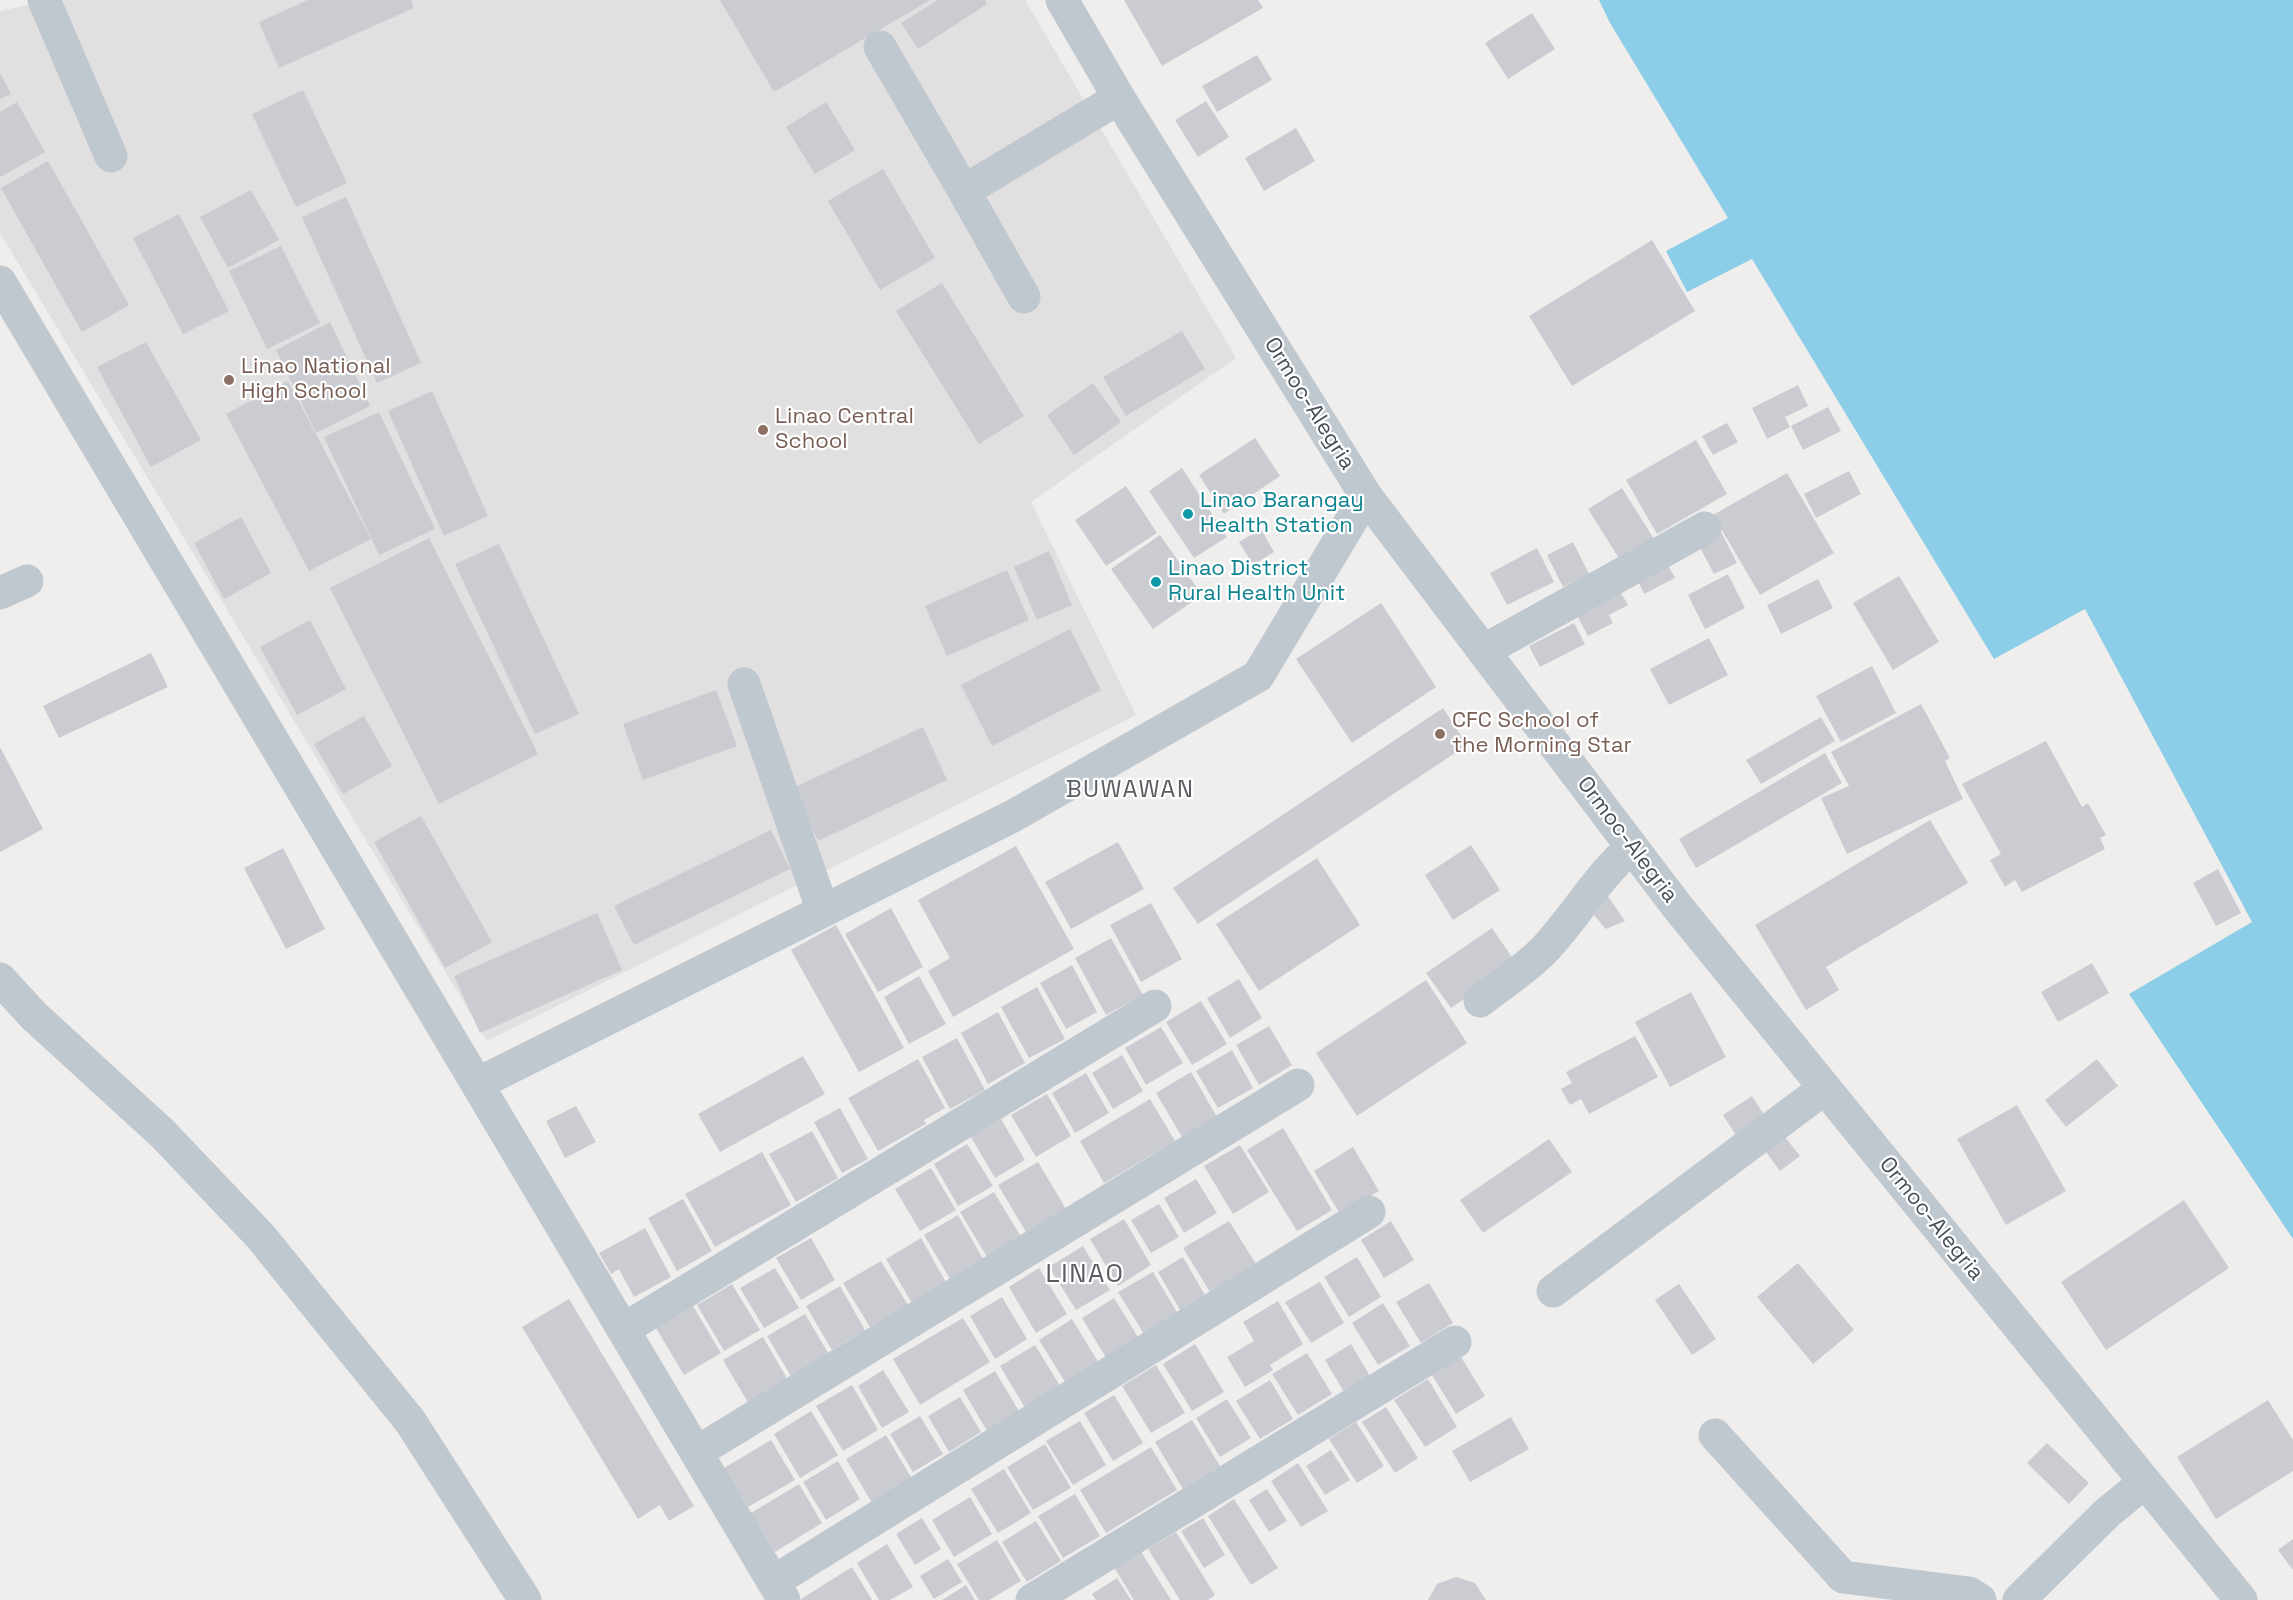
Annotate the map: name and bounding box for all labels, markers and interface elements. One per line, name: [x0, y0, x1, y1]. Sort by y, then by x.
street label: Ormoc-Alegria: [1258, 333, 1360, 475]
place label: Linao National High School: [241, 354, 391, 406]
marker: Linao National High School: [222, 373, 236, 387]
place label: Linao Central School: [775, 404, 914, 456]
marker: Linao Central School: [756, 423, 770, 437]
place label: Linao Barangay Health Station: [1200, 488, 1364, 540]
marker: Linao Barangay Health Station: [1181, 507, 1195, 521]
place label: Linao District Rural Health Unit: [1168, 556, 1345, 608]
marker: Linao District Rural Health Unit: [1149, 575, 1163, 589]
place label: CFC School of the Morning Star: [1452, 708, 1632, 760]
marker: CFC School of the Morning Star: [1433, 727, 1447, 741]
street label: Ormoc-Alegria: [1571, 772, 1683, 908]
district label: BUWAWAN: [1066, 776, 1194, 804]
street label: Ormoc-Alegria: [1873, 1152, 1989, 1286]
district label: LINAO: [1046, 1259, 1124, 1291]

